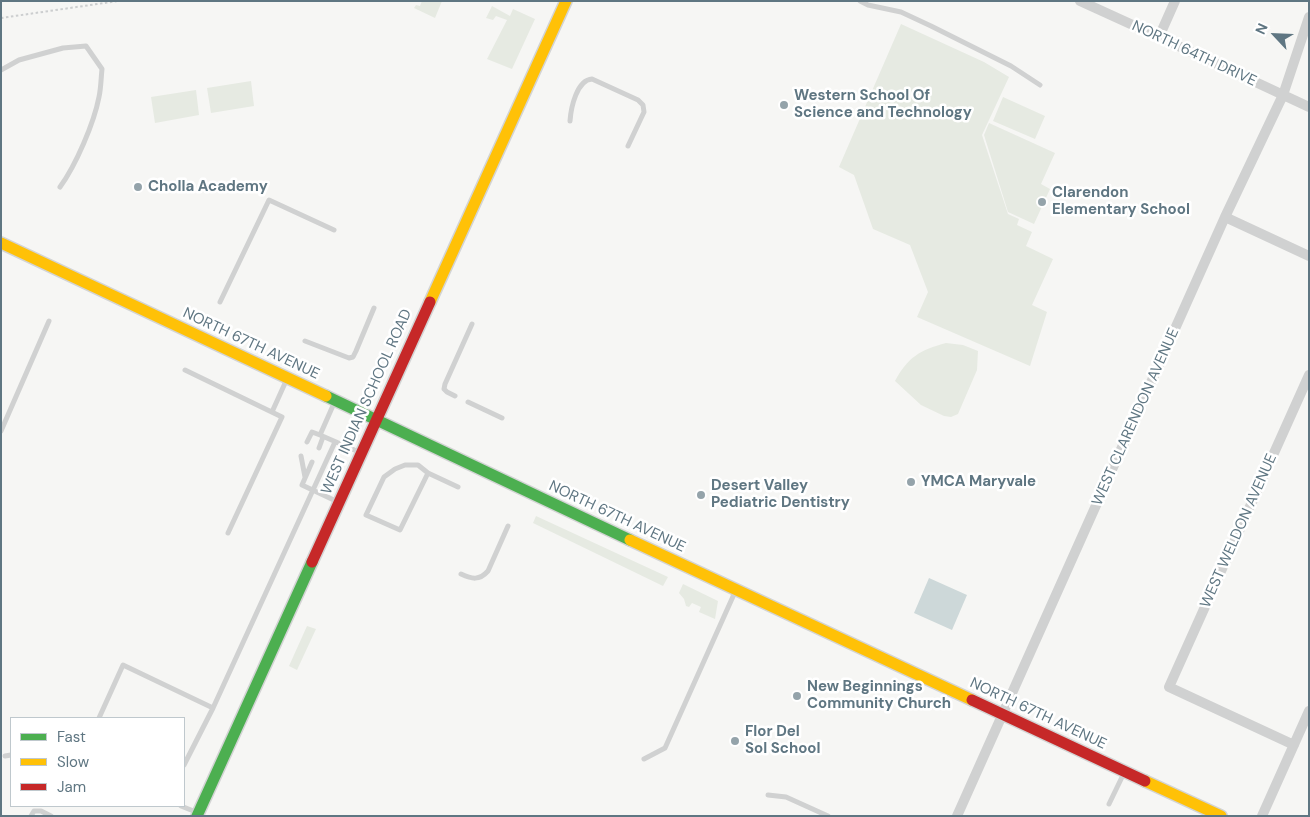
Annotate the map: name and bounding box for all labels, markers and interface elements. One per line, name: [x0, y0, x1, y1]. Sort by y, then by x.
north arrow: [1250, 10, 1300, 60]
street label: NORTH 64TH DRIVE: [1129, 17, 1259, 91]
text: N: [1251, 20, 1272, 37]
place label: Western School Of Science and Technology: [794, 87, 972, 122]
marker: Western School Of Science and Technology: [778, 99, 790, 111]
place label: Cholla Academy: [148, 178, 268, 196]
marker: Cholla Academy: [132, 181, 144, 193]
place label: Clarendon Elementary School: [1052, 184, 1190, 219]
marker: Clarendon Elementary School: [1036, 196, 1048, 208]
street label: NORTH 67TH AVENUE: [180, 304, 322, 384]
street label: WEST INDIAN SCHOOL ROAD: [318, 307, 416, 497]
street label: WEST CLARENDON AVENUE: [1089, 326, 1183, 508]
street label: WEST WELDON AVENUE: [1197, 451, 1281, 611]
place label: YMCA Maryvale: [921, 473, 1036, 491]
marker: YMCA Maryvale: [905, 476, 917, 488]
street label: NORTH 67TH AVENUE: [546, 477, 688, 557]
place label: Desert Valley Pediatric Dentistry: [711, 477, 850, 512]
marker: Desert Valley Pediatric Dentistry: [695, 489, 707, 501]
street label: NORTH 67TH AVENUE: [967, 674, 1109, 754]
place label: New Beginnings Community Church: [807, 678, 951, 713]
marker: New Beginnings Community Church: [791, 690, 803, 702]
legend: [10, 717, 185, 807]
place label: Flor Del Sol School: [745, 723, 820, 758]
text: Fast: [57, 727, 86, 747]
marker: Flor Del Sol School: [729, 735, 741, 747]
text: Slow: [57, 752, 89, 772]
text: Jam: [57, 777, 86, 797]

